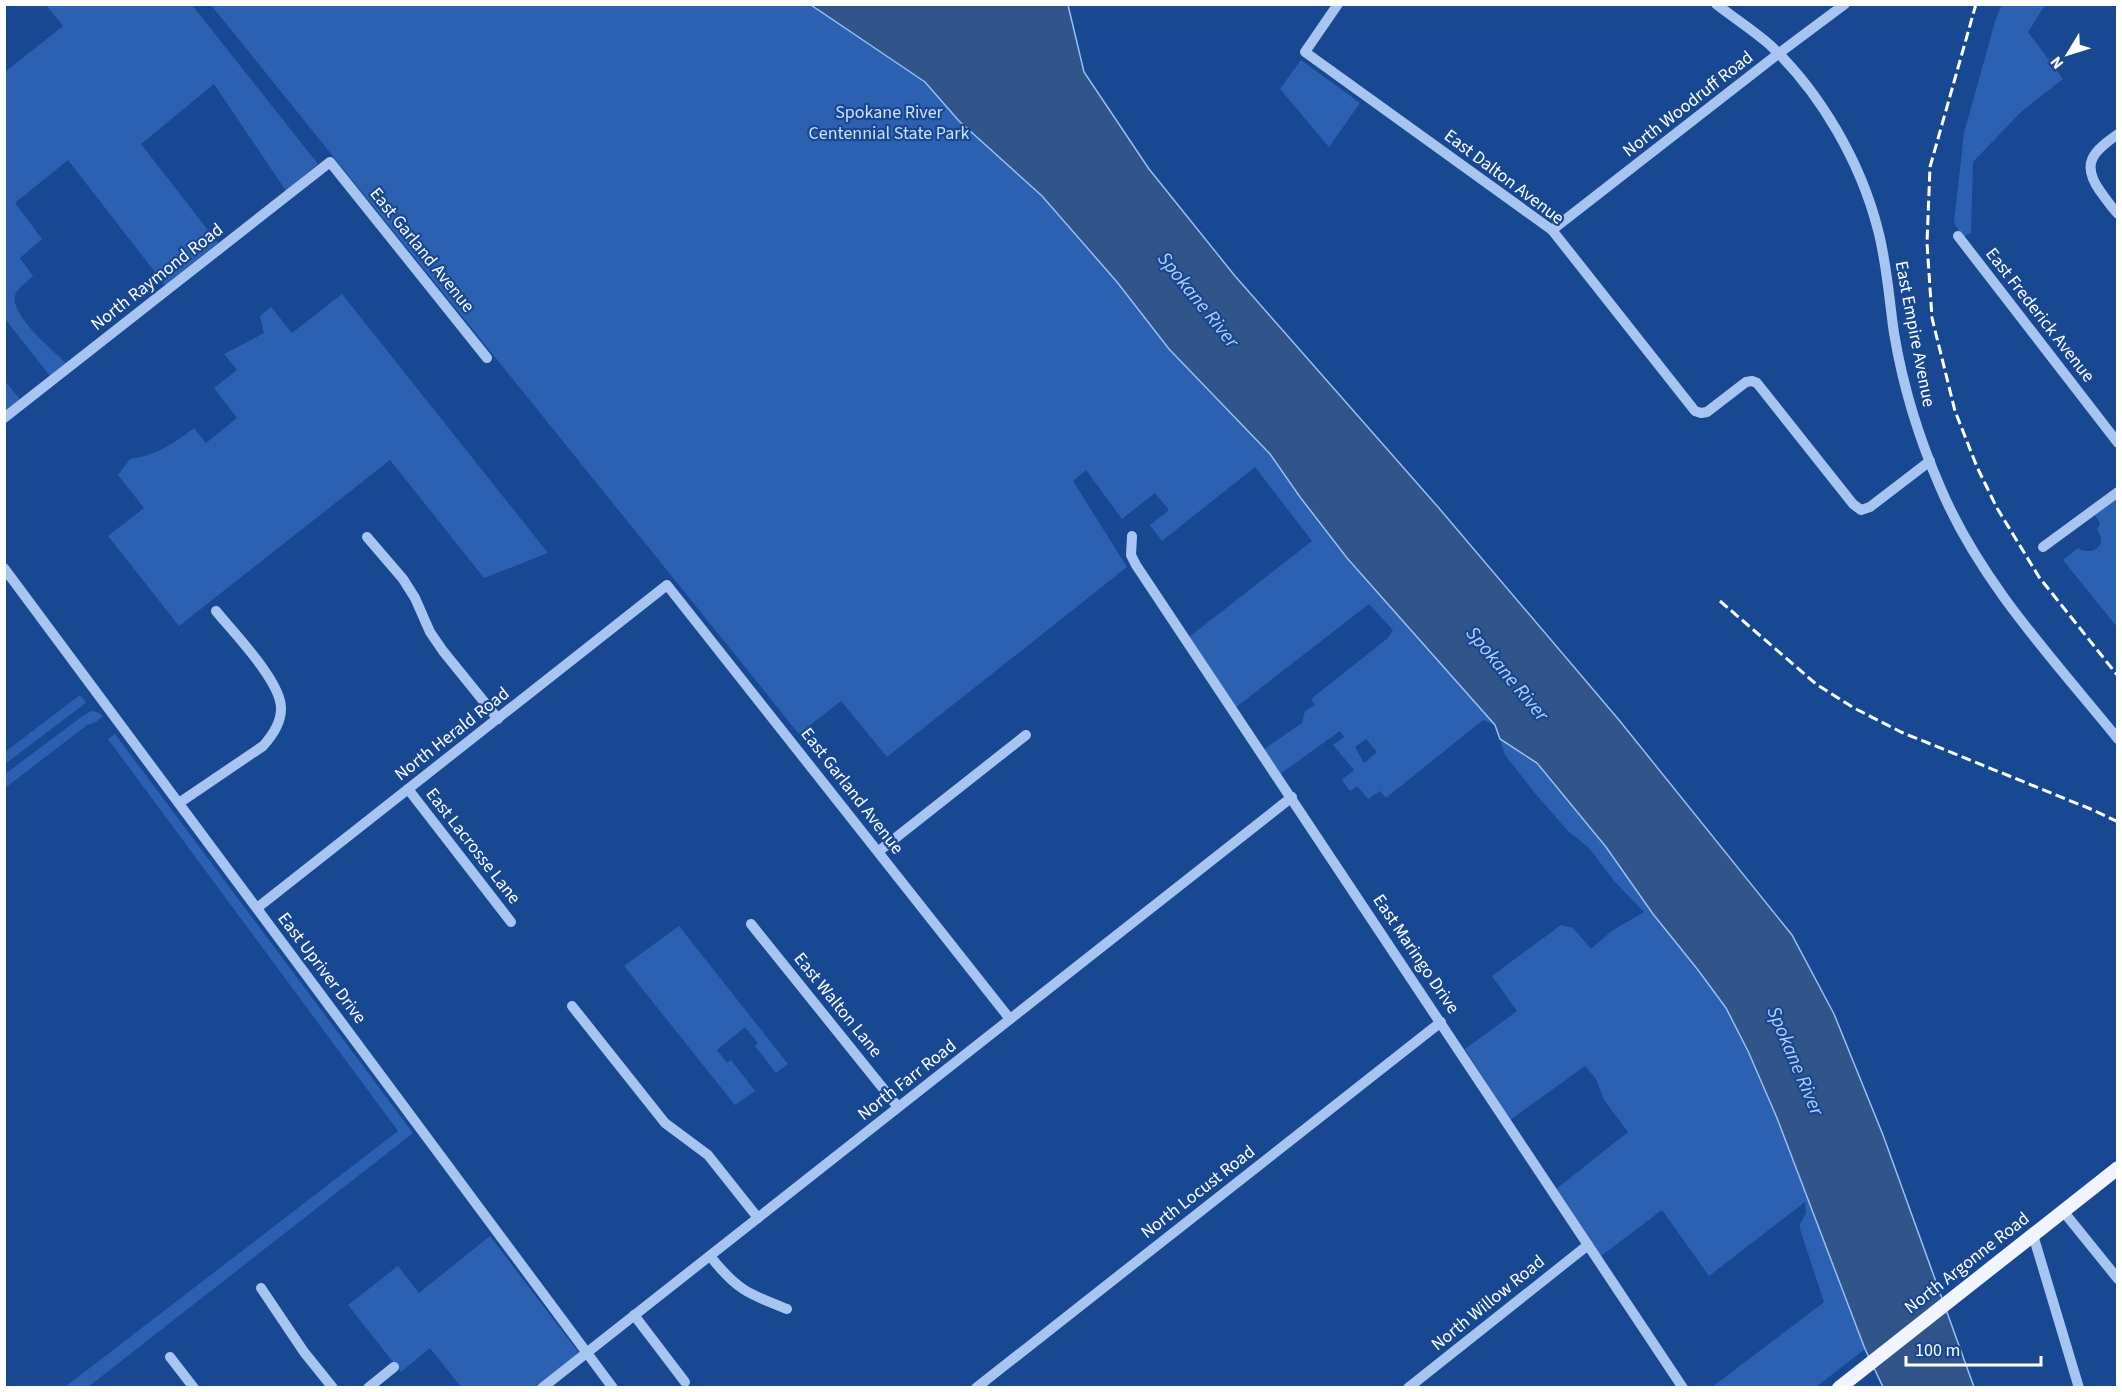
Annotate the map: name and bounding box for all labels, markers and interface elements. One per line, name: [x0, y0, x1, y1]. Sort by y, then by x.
north arrow: [2038, 24, 2098, 84]
street label: North Woodruff Road: [1617, 45, 1759, 163]
text: N: [2045, 52, 2069, 74]
park label: Spokane River Centennial State Park: [809, 100, 970, 146]
street label: East Dalton Avenue: [1439, 123, 1569, 231]
street label: East Garland Avenue: [364, 182, 480, 318]
street label: North Raymond Road: [86, 217, 228, 337]
street label: East Frederick Avenue: [1979, 242, 2101, 388]
water label: Spokane River: [1151, 246, 1246, 355]
street label: East Empire Avenue: [1889, 259, 1941, 409]
water label: Spokane River: [1459, 620, 1556, 728]
street label: North Herald Road: [389, 681, 515, 787]
street label: East Garland Avenue: [795, 722, 909, 860]
street label: East Lacrosse Lane: [420, 783, 526, 909]
street label: East Maringo Drive: [1367, 889, 1465, 1019]
street label: East Upriver Drive: [272, 907, 372, 1029]
street label: East Walton Lane: [788, 947, 888, 1063]
water label: Spokane River: [1759, 1002, 1831, 1121]
street label: North Farr Road: [852, 1033, 962, 1127]
street label: North Locust Road: [1136, 1139, 1260, 1245]
street label: North Argonne Road: [1899, 1206, 2035, 1320]
street label: North Willow Road: [1426, 1249, 1550, 1357]
scale bar: [1906, 1329, 2041, 1367]
text: 100 m: [1915, 1338, 1960, 1363]

